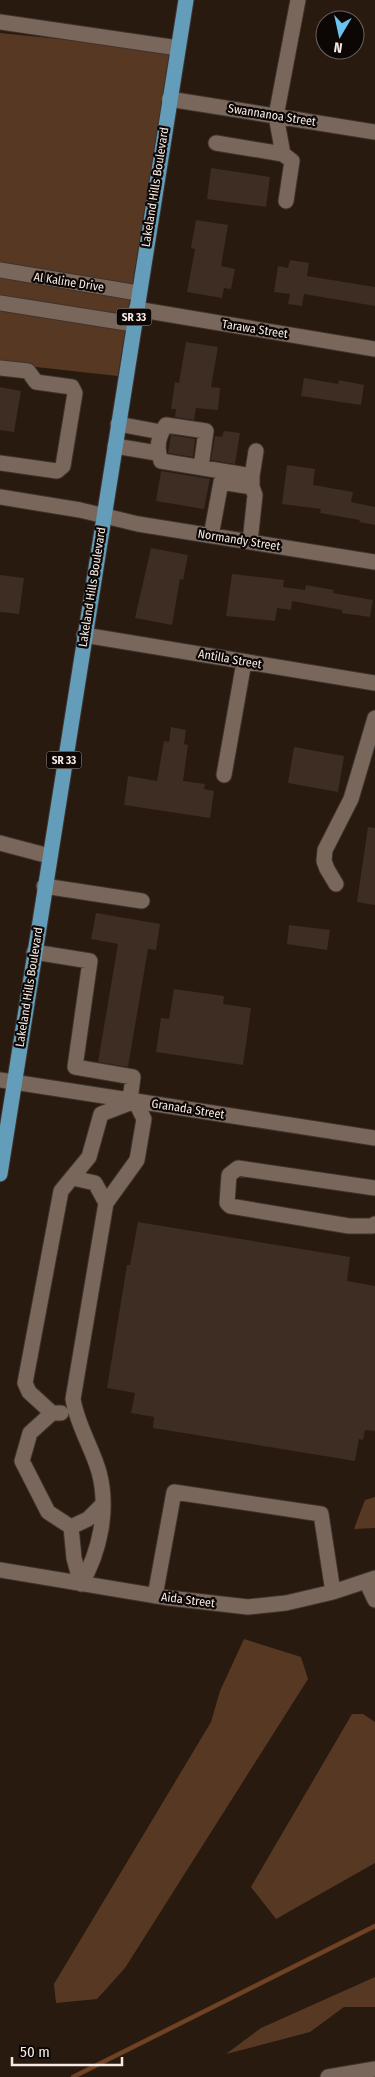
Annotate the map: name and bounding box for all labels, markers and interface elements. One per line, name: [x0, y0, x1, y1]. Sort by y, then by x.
north arrow: [315, 10, 365, 60]
text: N: [333, 38, 344, 56]
street label: Swannanoa Street: [227, 101, 317, 129]
street label: Lakeland Hills Boulevard: [139, 126, 171, 248]
street label: Al Kaline Drive: [33, 270, 105, 294]
road number: SR 33: [116, 308, 152, 326]
street label: Tarawa Street: [221, 317, 289, 341]
street label: Lakeland Hills Boulevard: [76, 526, 108, 648]
street label: Normandy Street: [197, 527, 281, 553]
street label: Antilla Street: [197, 647, 263, 671]
road number: SR 33: [46, 752, 82, 768]
street label: Lakeland Hills Boulevard: [13, 926, 45, 1048]
street label: Granada Street: [151, 1096, 225, 1122]
street label: Aida Street: [160, 1590, 216, 1610]
scale bar: [12, 2034, 122, 2066]
text: 50 m: [20, 2043, 50, 2061]

